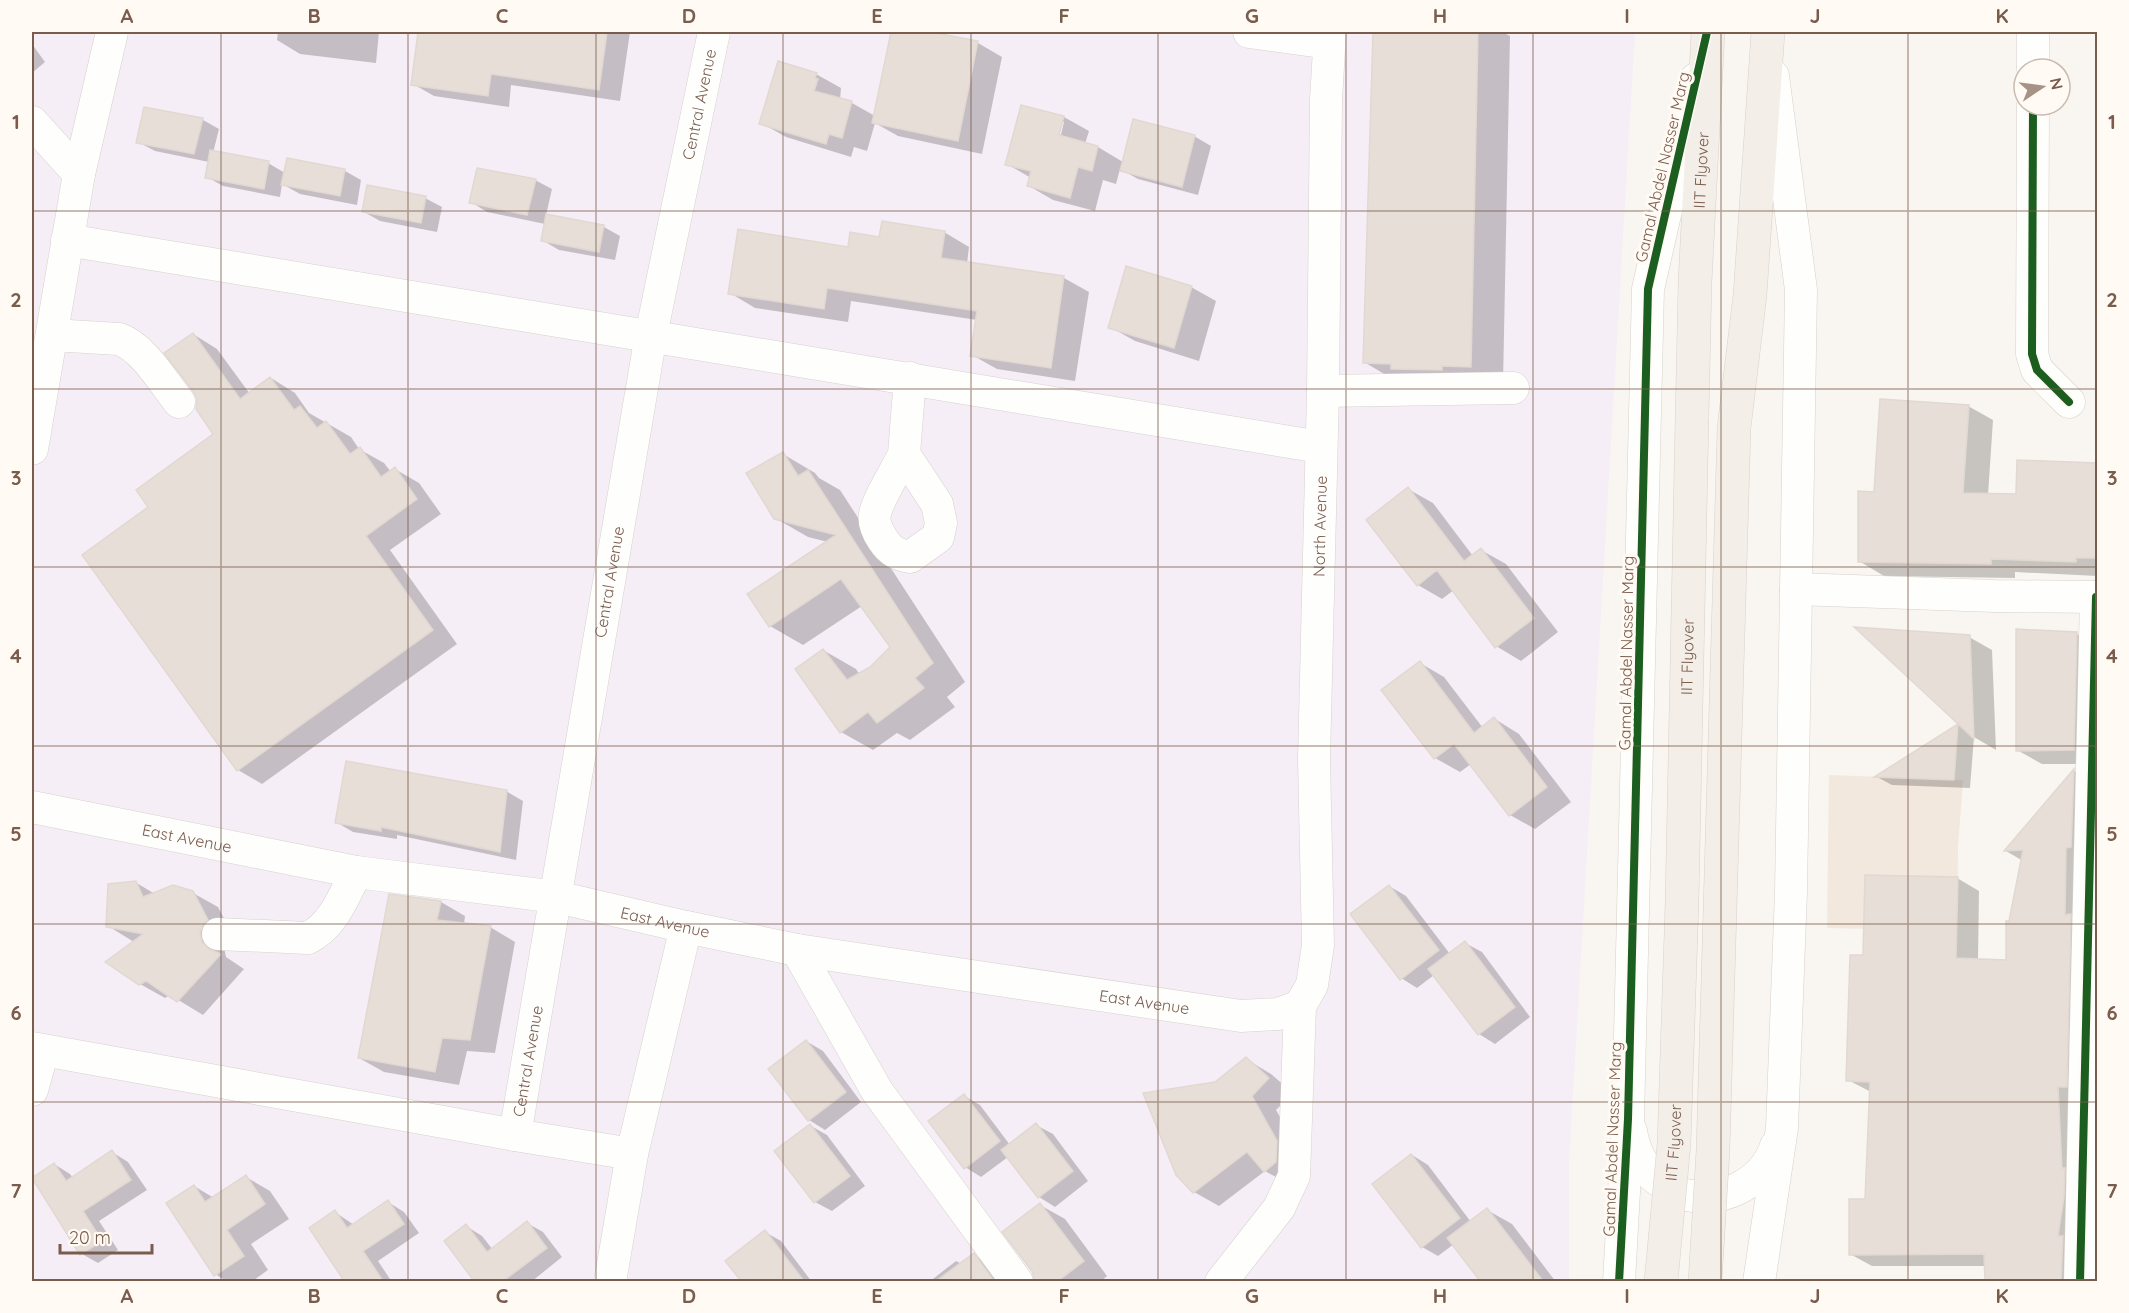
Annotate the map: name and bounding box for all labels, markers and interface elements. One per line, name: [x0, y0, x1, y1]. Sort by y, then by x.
text: A: [121, 3, 134, 28]
text: B: [307, 3, 321, 28]
text: C: [496, 3, 509, 28]
text: D: [682, 3, 696, 28]
text: E: [871, 3, 883, 28]
text: F: [1058, 3, 1070, 28]
text: G: [1245, 3, 1259, 28]
text: H: [1433, 3, 1447, 28]
text: I: [1624, 3, 1630, 28]
text: J: [1809, 3, 1821, 28]
text: K: [1995, 3, 2009, 28]
street label: Central Avenue: [678, 47, 720, 162]
north arrow: [2012, 57, 2072, 117]
street label: Gamal Abdel Nasser Marg: [1630, 70, 1694, 264]
text: N: [2046, 76, 2068, 92]
text: 1: [12, 109, 20, 134]
text: 1: [2108, 109, 2116, 134]
street label: IIT Flyover: [1689, 131, 1713, 209]
text: 2: [10, 287, 22, 312]
text: 2: [2106, 287, 2118, 312]
text: 3: [11, 465, 21, 490]
text: 3: [2107, 465, 2117, 490]
street label: North Avenue: [1308, 475, 1331, 577]
street label: Central Avenue: [590, 525, 628, 639]
street label: Gamal Abdel Nasser Marg: [1614, 555, 1638, 751]
street label: IIT Flyover: [1676, 618, 1698, 695]
text: 4: [10, 643, 22, 668]
text: 4: [2106, 643, 2118, 668]
street label: East Avenue: [140, 819, 233, 857]
text: 5: [10, 821, 22, 846]
text: 5: [2106, 821, 2118, 846]
street label: East Avenue: [619, 902, 712, 942]
street label: East Avenue: [1098, 985, 1191, 1018]
text: 6: [10, 1000, 22, 1025]
text: 6: [2106, 1000, 2118, 1025]
street label: Central Avenue: [508, 1004, 547, 1118]
street label: Gamal Abdel Nasser Marg: [1599, 1041, 1625, 1237]
street label: IIT Flyover: [1661, 1104, 1685, 1182]
text: 7: [11, 1178, 22, 1203]
text: 7: [2107, 1178, 2118, 1203]
scale bar: [60, 1217, 152, 1255]
text: 20 m: [69, 1226, 111, 1249]
text: A: [121, 1283, 134, 1308]
text: B: [307, 1283, 321, 1308]
text: C: [496, 1283, 509, 1308]
text: D: [682, 1283, 696, 1308]
text: E: [871, 1283, 883, 1308]
text: F: [1058, 1283, 1070, 1308]
text: G: [1245, 1283, 1259, 1308]
text: H: [1433, 1283, 1447, 1308]
text: I: [1624, 1283, 1630, 1308]
text: J: [1809, 1283, 1821, 1308]
text: K: [1995, 1283, 2009, 1308]

